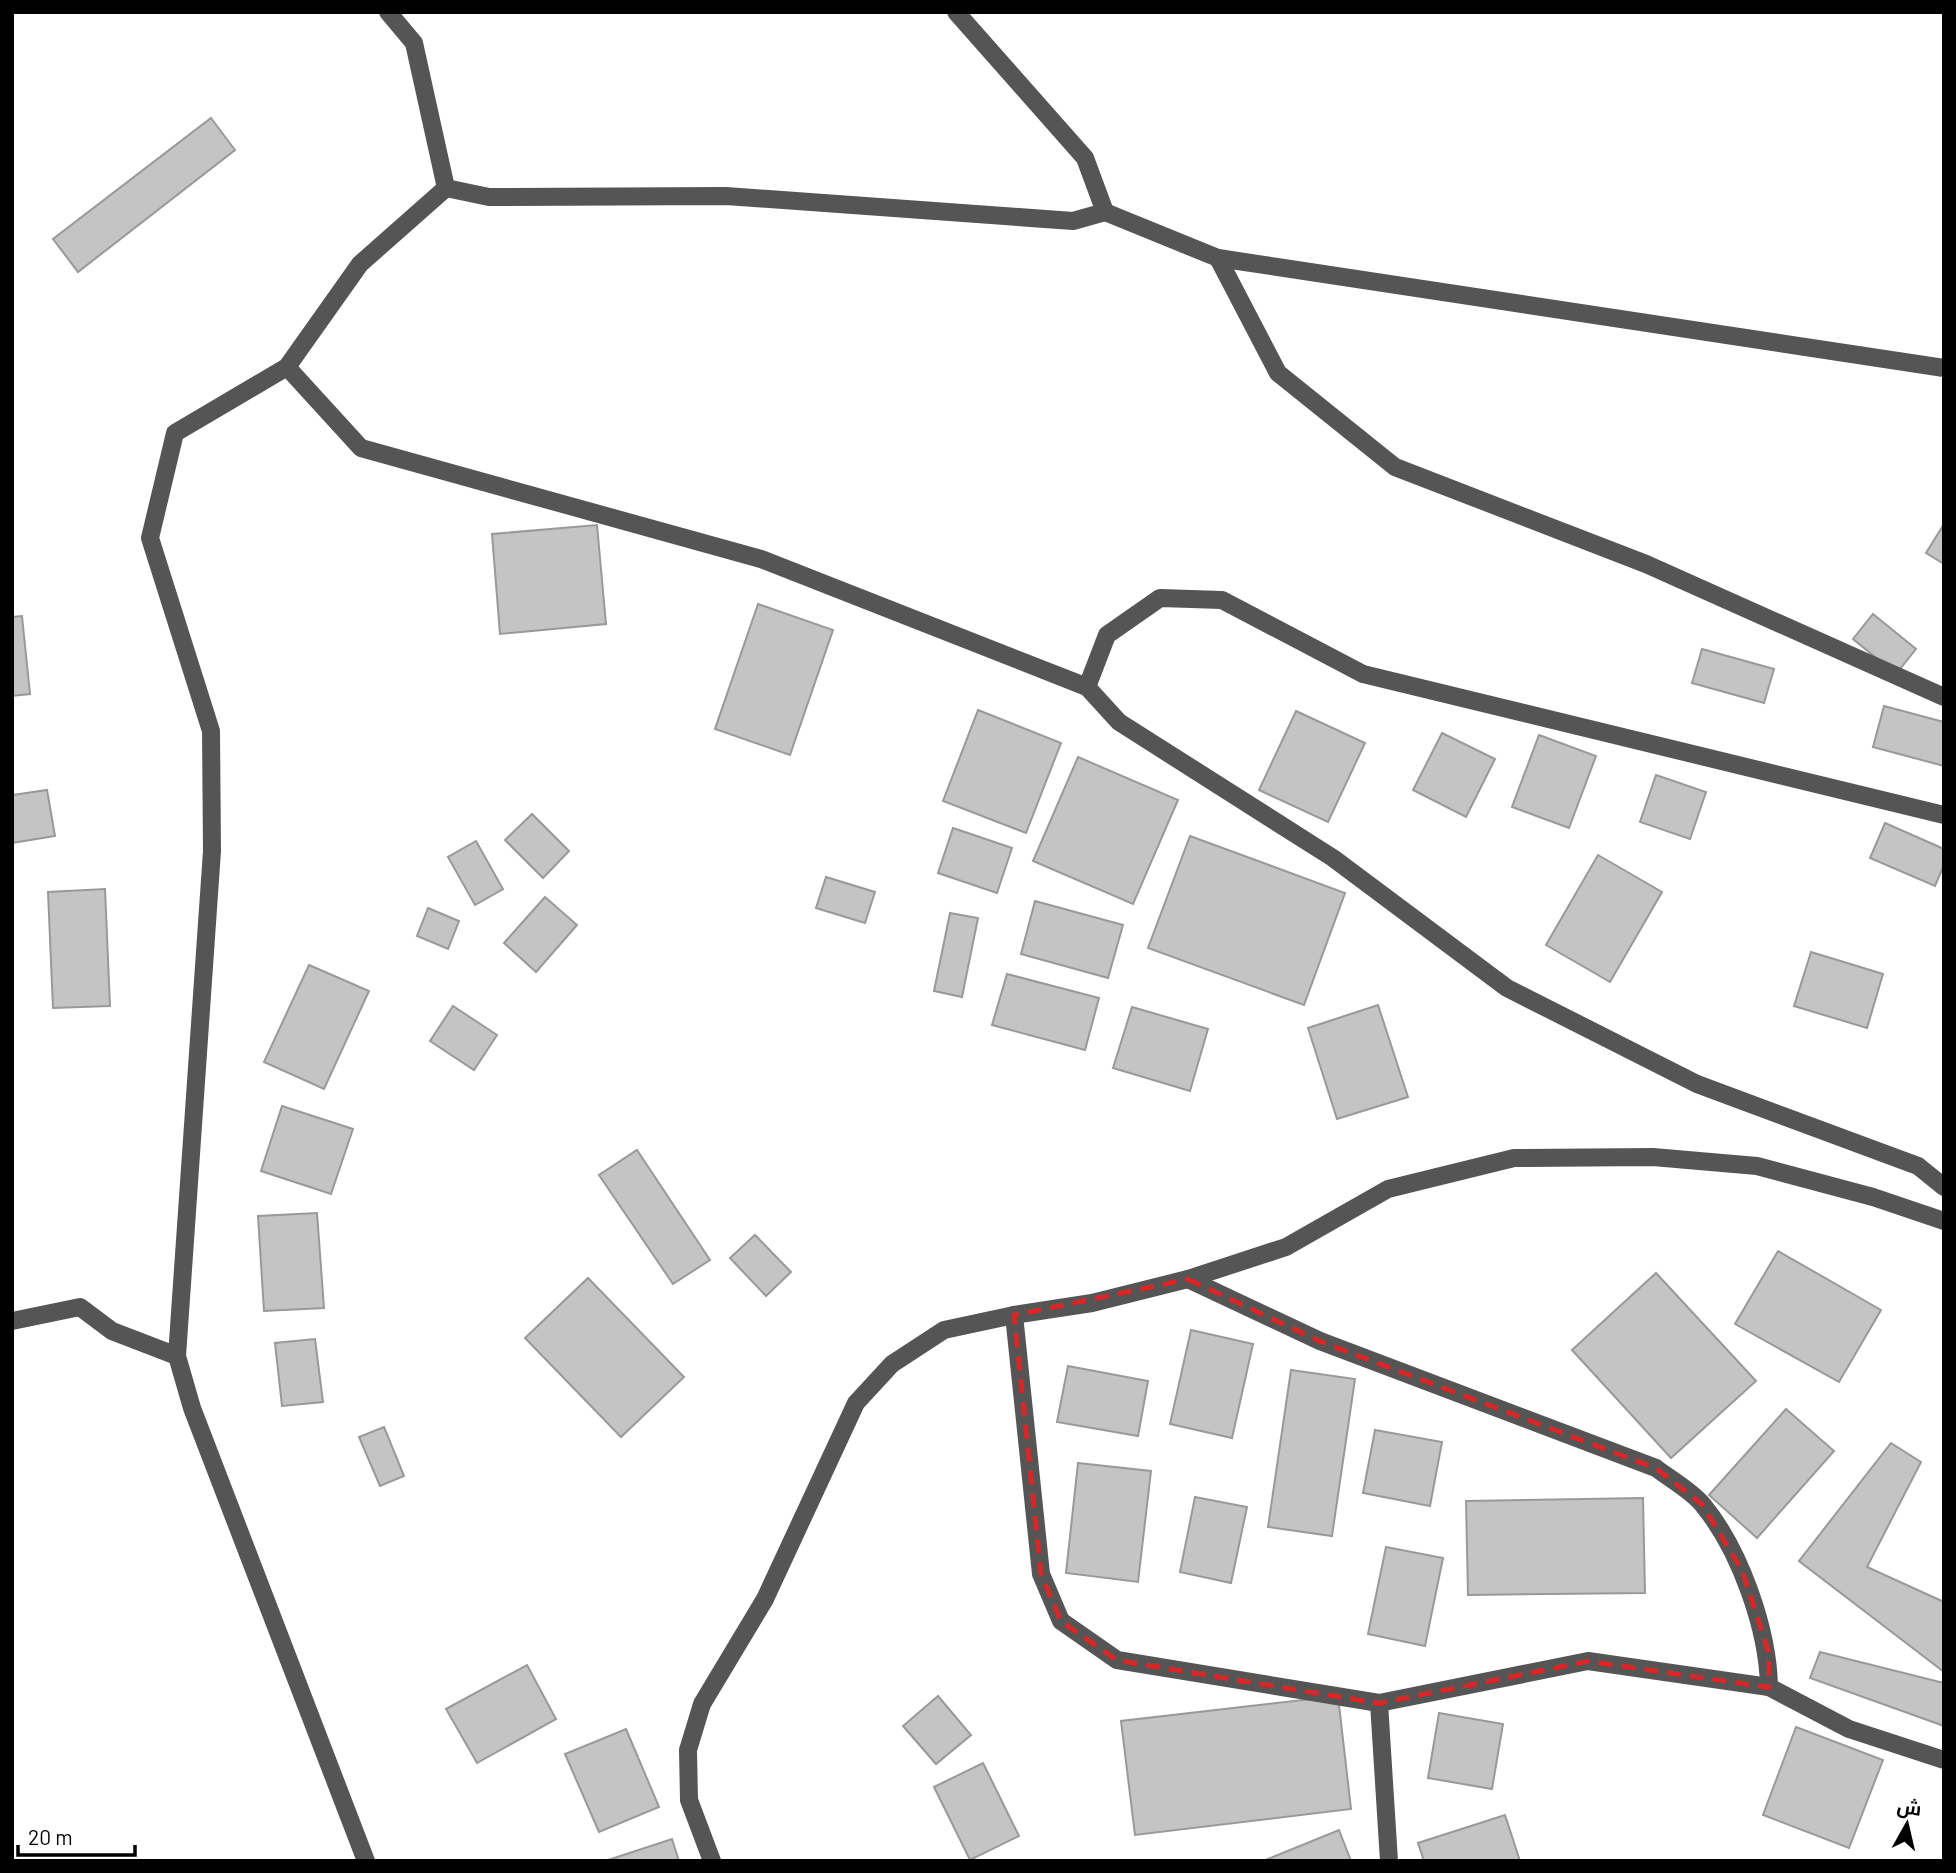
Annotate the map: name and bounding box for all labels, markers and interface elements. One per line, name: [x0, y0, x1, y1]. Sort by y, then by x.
north arrow: [1872, 1789, 1942, 1859]
text: ش: [1896, 1794, 1923, 1821]
scale bar: [18, 1814, 135, 1858]
text: 20 m: [28, 1824, 73, 1849]

